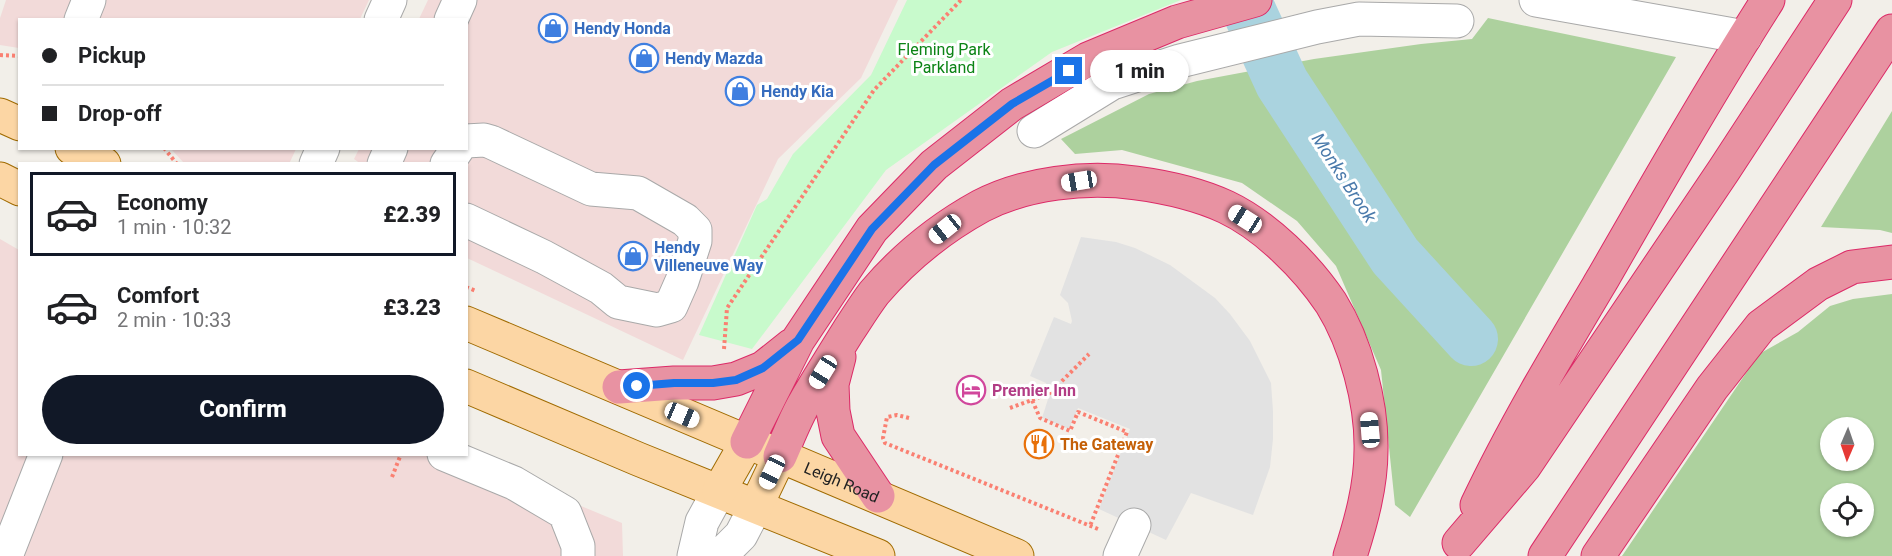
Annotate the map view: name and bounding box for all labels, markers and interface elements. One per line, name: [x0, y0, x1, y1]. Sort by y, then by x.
shop icon: Hendy Honda: [537, 12, 569, 44]
place label: Hendy Honda: [574, 19, 671, 38]
park label: Fleming Park Parkland: [897, 40, 991, 77]
shop icon: Hendy Mazda: [628, 42, 660, 74]
text: Pickup: [78, 43, 146, 68]
place label: Hendy Mazda: [665, 49, 764, 68]
callout: 1 min: [1090, 50, 1189, 92]
route end: [1055, 57, 1082, 84]
text: 1 min: [1114, 59, 1165, 83]
shop icon: Hendy Kia: [724, 75, 756, 107]
place label: Hendy Kia: [761, 82, 834, 101]
text: Drop-off: [78, 101, 162, 126]
water label: Monks Brook: [1308, 129, 1382, 227]
car: [1060, 169, 1098, 193]
icon: car: [45, 187, 99, 241]
text: Economy: [117, 190, 208, 215]
text: £2.39: [383, 202, 441, 227]
car: [1225, 202, 1265, 236]
car: [925, 211, 965, 247]
text: 1 min · 10:32: [117, 215, 232, 239]
place label: Hendy Villeneuve Way: [654, 238, 764, 275]
shop icon: Hendy Villeneuve Way: [617, 240, 649, 272]
icon: car: [45, 280, 99, 334]
text: Comfort: [117, 283, 199, 308]
text: £3.23: [383, 295, 441, 320]
text: 2 min · 10:33: [117, 308, 232, 332]
car: [806, 352, 840, 392]
route start: [623, 372, 650, 399]
hotel icon: Premier Inn: [955, 374, 987, 406]
button: Confirm: [42, 375, 444, 444]
place label: Premier Inn: [992, 381, 1076, 400]
car: [662, 400, 702, 430]
car: [1359, 411, 1381, 449]
north arrow: [1820, 417, 1874, 471]
map controls: [1820, 417, 1874, 537]
restaurant icon: The Gateway: [1023, 428, 1055, 460]
place label: The Gateway: [1060, 435, 1154, 454]
car: [756, 452, 788, 492]
street label: Leigh Road: [801, 458, 882, 507]
button: locate: [1820, 483, 1874, 537]

